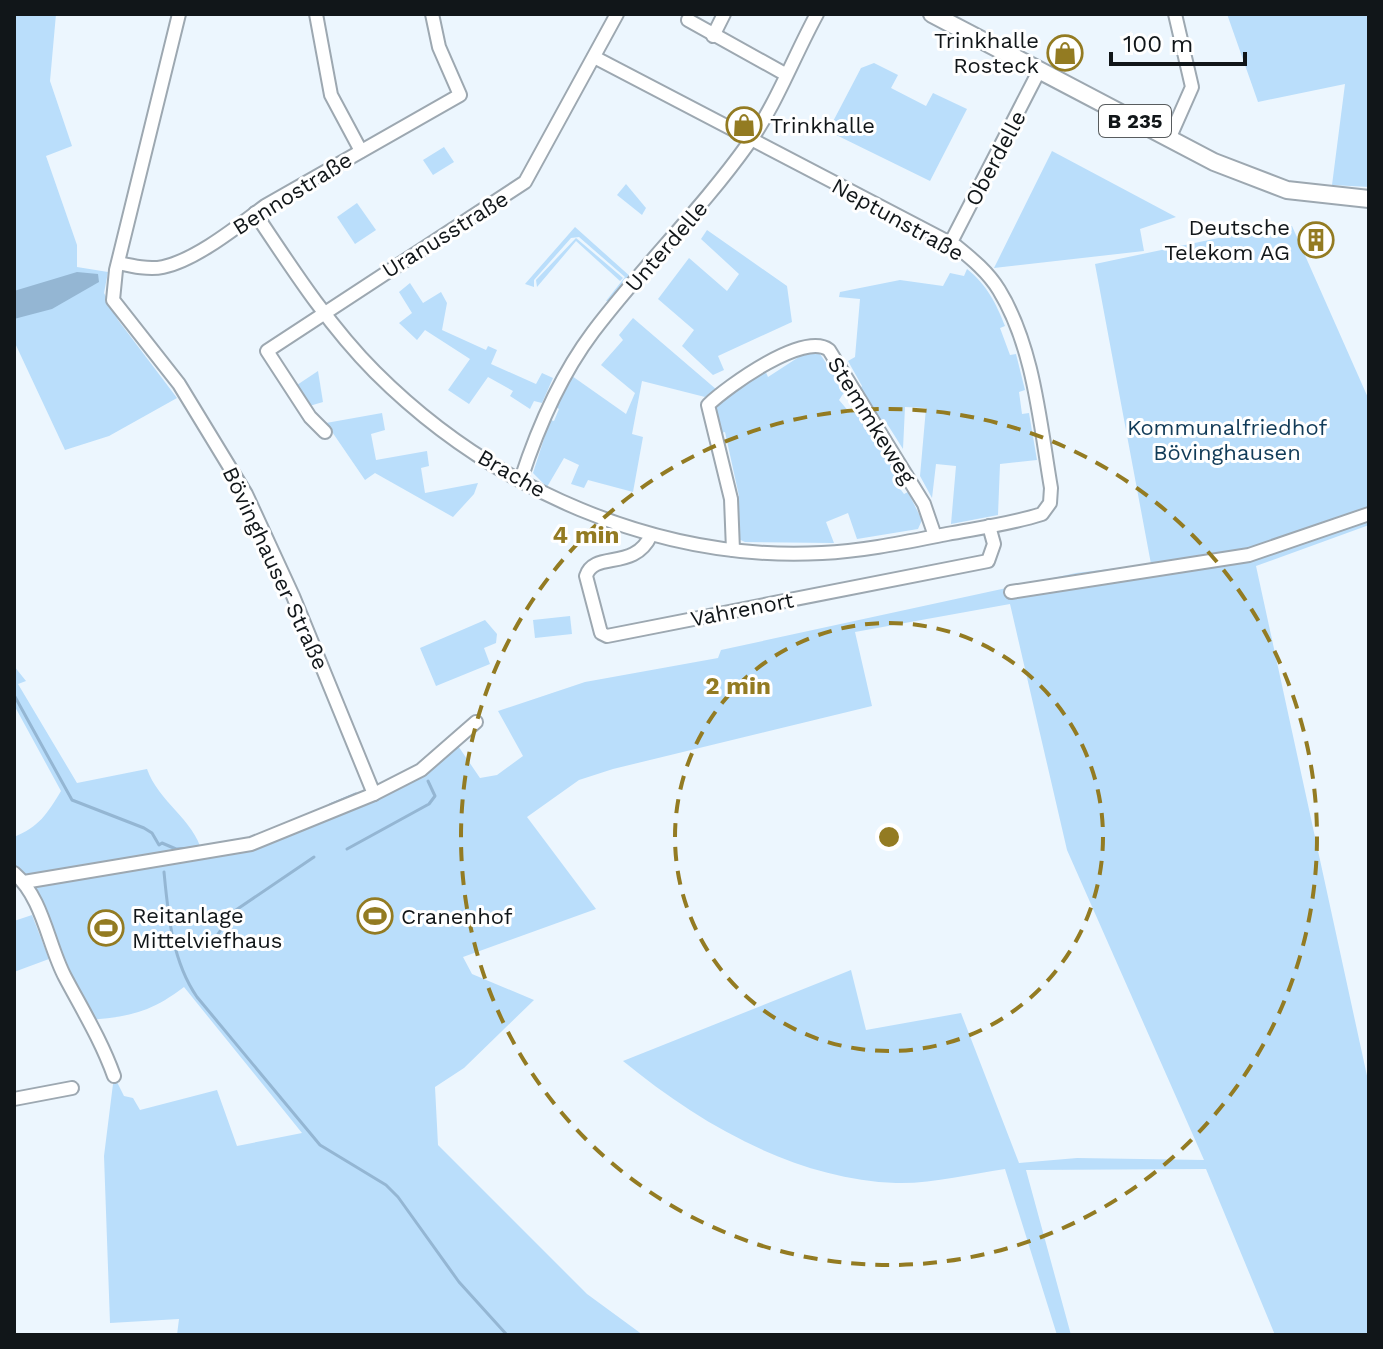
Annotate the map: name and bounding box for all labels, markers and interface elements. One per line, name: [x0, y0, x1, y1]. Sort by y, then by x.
scale bar: [1111, 16, 1245, 66]
place label: Trinkhalle Rosteck: [934, 28, 1039, 78]
text: 100 m: [1123, 30, 1193, 58]
shop icon: Trinkhalle Rosteck: [1046, 34, 1084, 72]
road number: B 235: [1099, 105, 1171, 137]
shop icon: Trinkhalle: [725, 106, 763, 144]
street label: Oberdelle: [960, 106, 1031, 210]
place label: Trinkhalle: [770, 113, 875, 138]
street label: Bennostraße: [228, 147, 356, 240]
street label: Neptunstraße: [827, 173, 968, 266]
street label: Uranusstraße: [378, 186, 513, 283]
street label: Unterdelle: [620, 196, 713, 297]
place label: Deutsche Telekom AG: [1164, 215, 1290, 265]
building icon: Deutsche Telekom AG: [1297, 221, 1335, 259]
street label: Stemmkeweg: [823, 352, 921, 489]
park label: Kommunalfriedhof Bövinghausen: [1127, 415, 1327, 465]
street label: Brache: [473, 444, 550, 503]
street label: Bövinghauser Straße: [218, 463, 334, 674]
text: 4 min: [553, 521, 619, 549]
street label: Vahrenort: [688, 587, 796, 632]
text: 2 min: [705, 672, 771, 700]
centre of rings: [875, 823, 903, 851]
sports icon: Cranenhof: [356, 897, 394, 935]
place label: Reitanlage Mittelviefhaus: [132, 903, 282, 953]
place label: Cranenhof: [401, 904, 513, 929]
sports icon: Reitanlage Mittelviefhaus: [87, 909, 125, 947]

